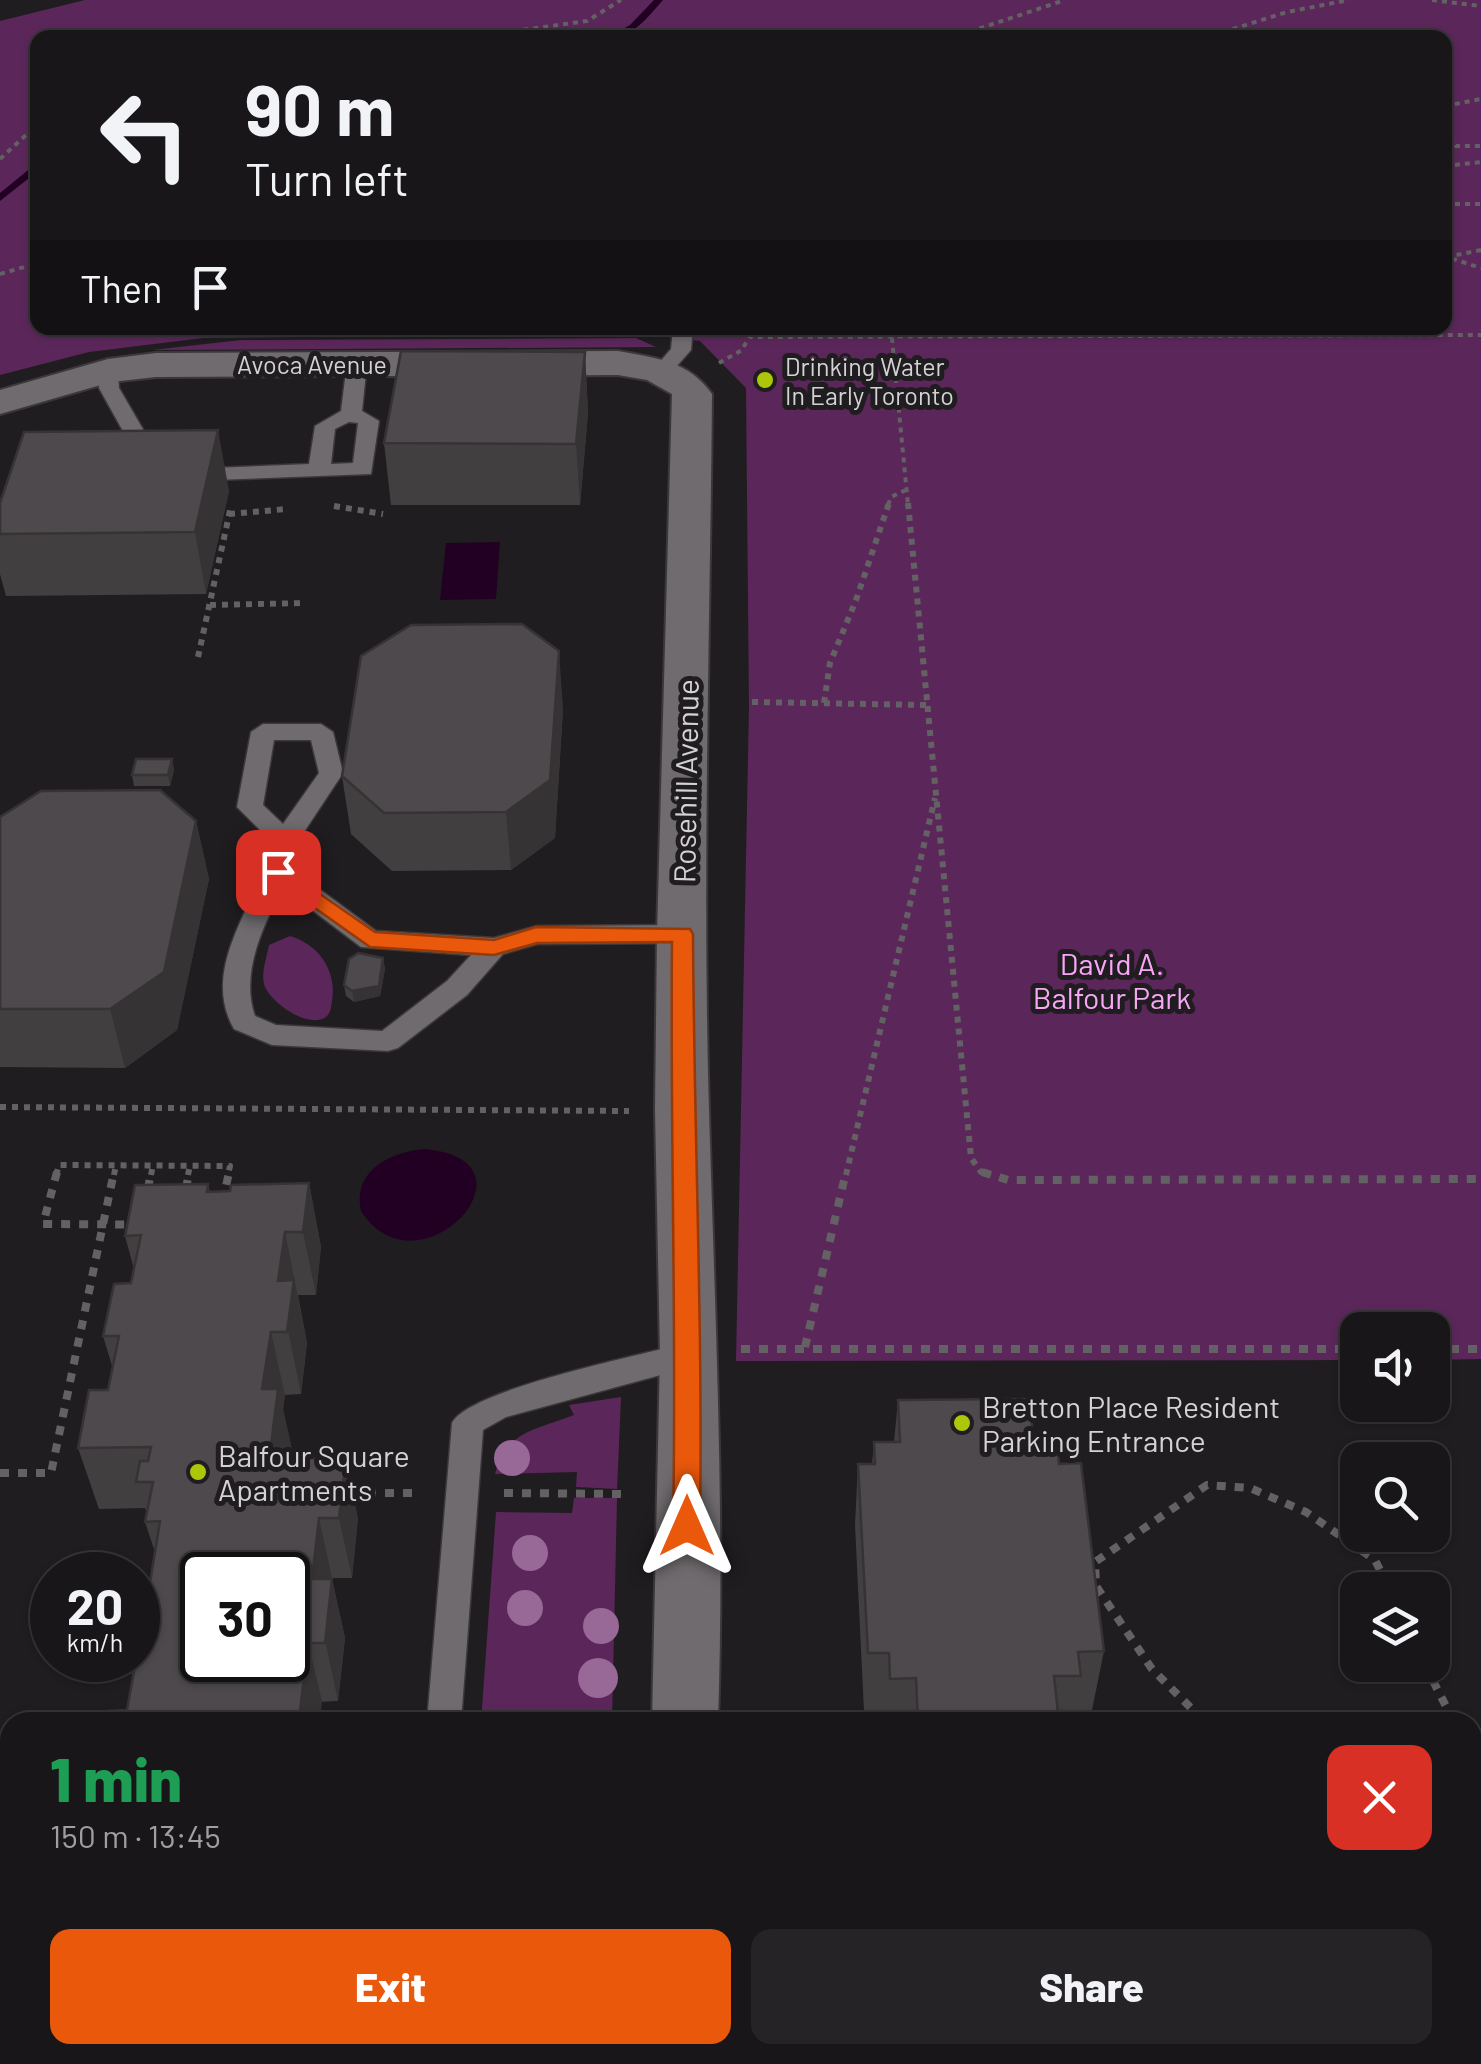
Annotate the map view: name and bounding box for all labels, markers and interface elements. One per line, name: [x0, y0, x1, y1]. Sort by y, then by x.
text: 90 m: [245, 66, 395, 150]
icon: left: [80, 70, 210, 200]
text: Turn left: [245, 151, 409, 205]
icon: arrive: [183, 260, 238, 315]
text: Then: [80, 265, 163, 311]
street label: Avoca Avenue: [237, 349, 387, 379]
place label: Drinking Water In Early Toronto: [785, 351, 954, 410]
marker: Drinking Water In Early Toronto: [754, 369, 776, 391]
street label: Rosehill Avenue: [665, 679, 705, 883]
pin: [236, 830, 321, 915]
icon: arrive: [251, 845, 306, 900]
park label: David A. Balfour Park: [1033, 945, 1191, 1015]
map controls: [1340, 1312, 1450, 1682]
button: sound: [1340, 1312, 1450, 1422]
place label: Bretton Place Resident Parking Entrance: [982, 1388, 1280, 1458]
marker: Bretton Place Resident Parking Entrance: [951, 1412, 973, 1434]
place label: Balfour Square Apartments: [218, 1437, 410, 1507]
button: search: [1340, 1442, 1450, 1552]
marker: Balfour Square Apartments: [187, 1461, 209, 1483]
position arrow: [635, 1474, 739, 1578]
speed limit sign: 30: [180, 1552, 310, 1682]
button: layers: [1340, 1572, 1450, 1682]
text: 20: [67, 1575, 123, 1635]
text: km/h: [67, 1627, 123, 1657]
text: 1 min: [50, 1742, 182, 1814]
button: close: [1327, 1745, 1432, 1850]
text: 150 m · 13:45: [50, 1816, 221, 1854]
button: Exit: [50, 1929, 731, 2044]
button: Share: [751, 1929, 1432, 2044]

